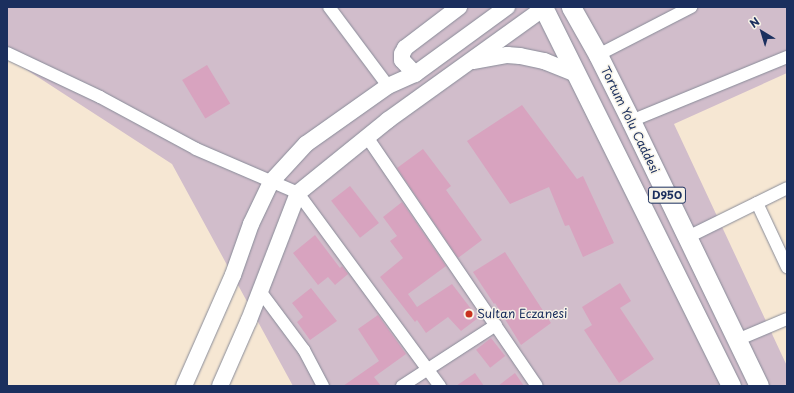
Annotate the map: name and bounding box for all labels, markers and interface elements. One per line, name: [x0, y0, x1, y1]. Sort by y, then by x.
north arrow: [742, 12, 782, 52]
text: N: [746, 13, 763, 32]
street label: Tortum Yolu Caddesi: [598, 64, 662, 176]
road number: D950: [647, 186, 687, 204]
place label: Sultan Eczanesi: [477, 307, 567, 321]
marker: Sultan Eczanesi: [464, 309, 474, 319]

